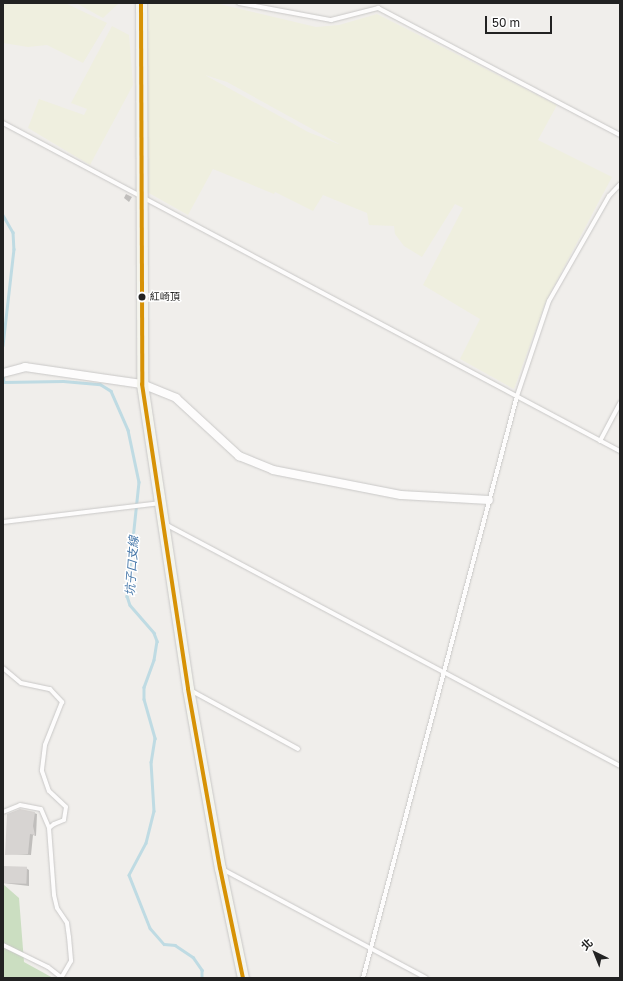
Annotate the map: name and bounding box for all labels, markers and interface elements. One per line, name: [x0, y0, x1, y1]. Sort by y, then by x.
scale bar: [487, 8, 554, 34]
text: 50 m: [492, 15, 520, 30]
place label: 紅崎頂: [150, 291, 180, 303]
marker: 紅崎頂: [137, 292, 147, 302]
water label: 坑子口支線: [123, 536, 141, 596]
north arrow: [575, 933, 615, 973]
text: 北: [578, 935, 595, 952]

